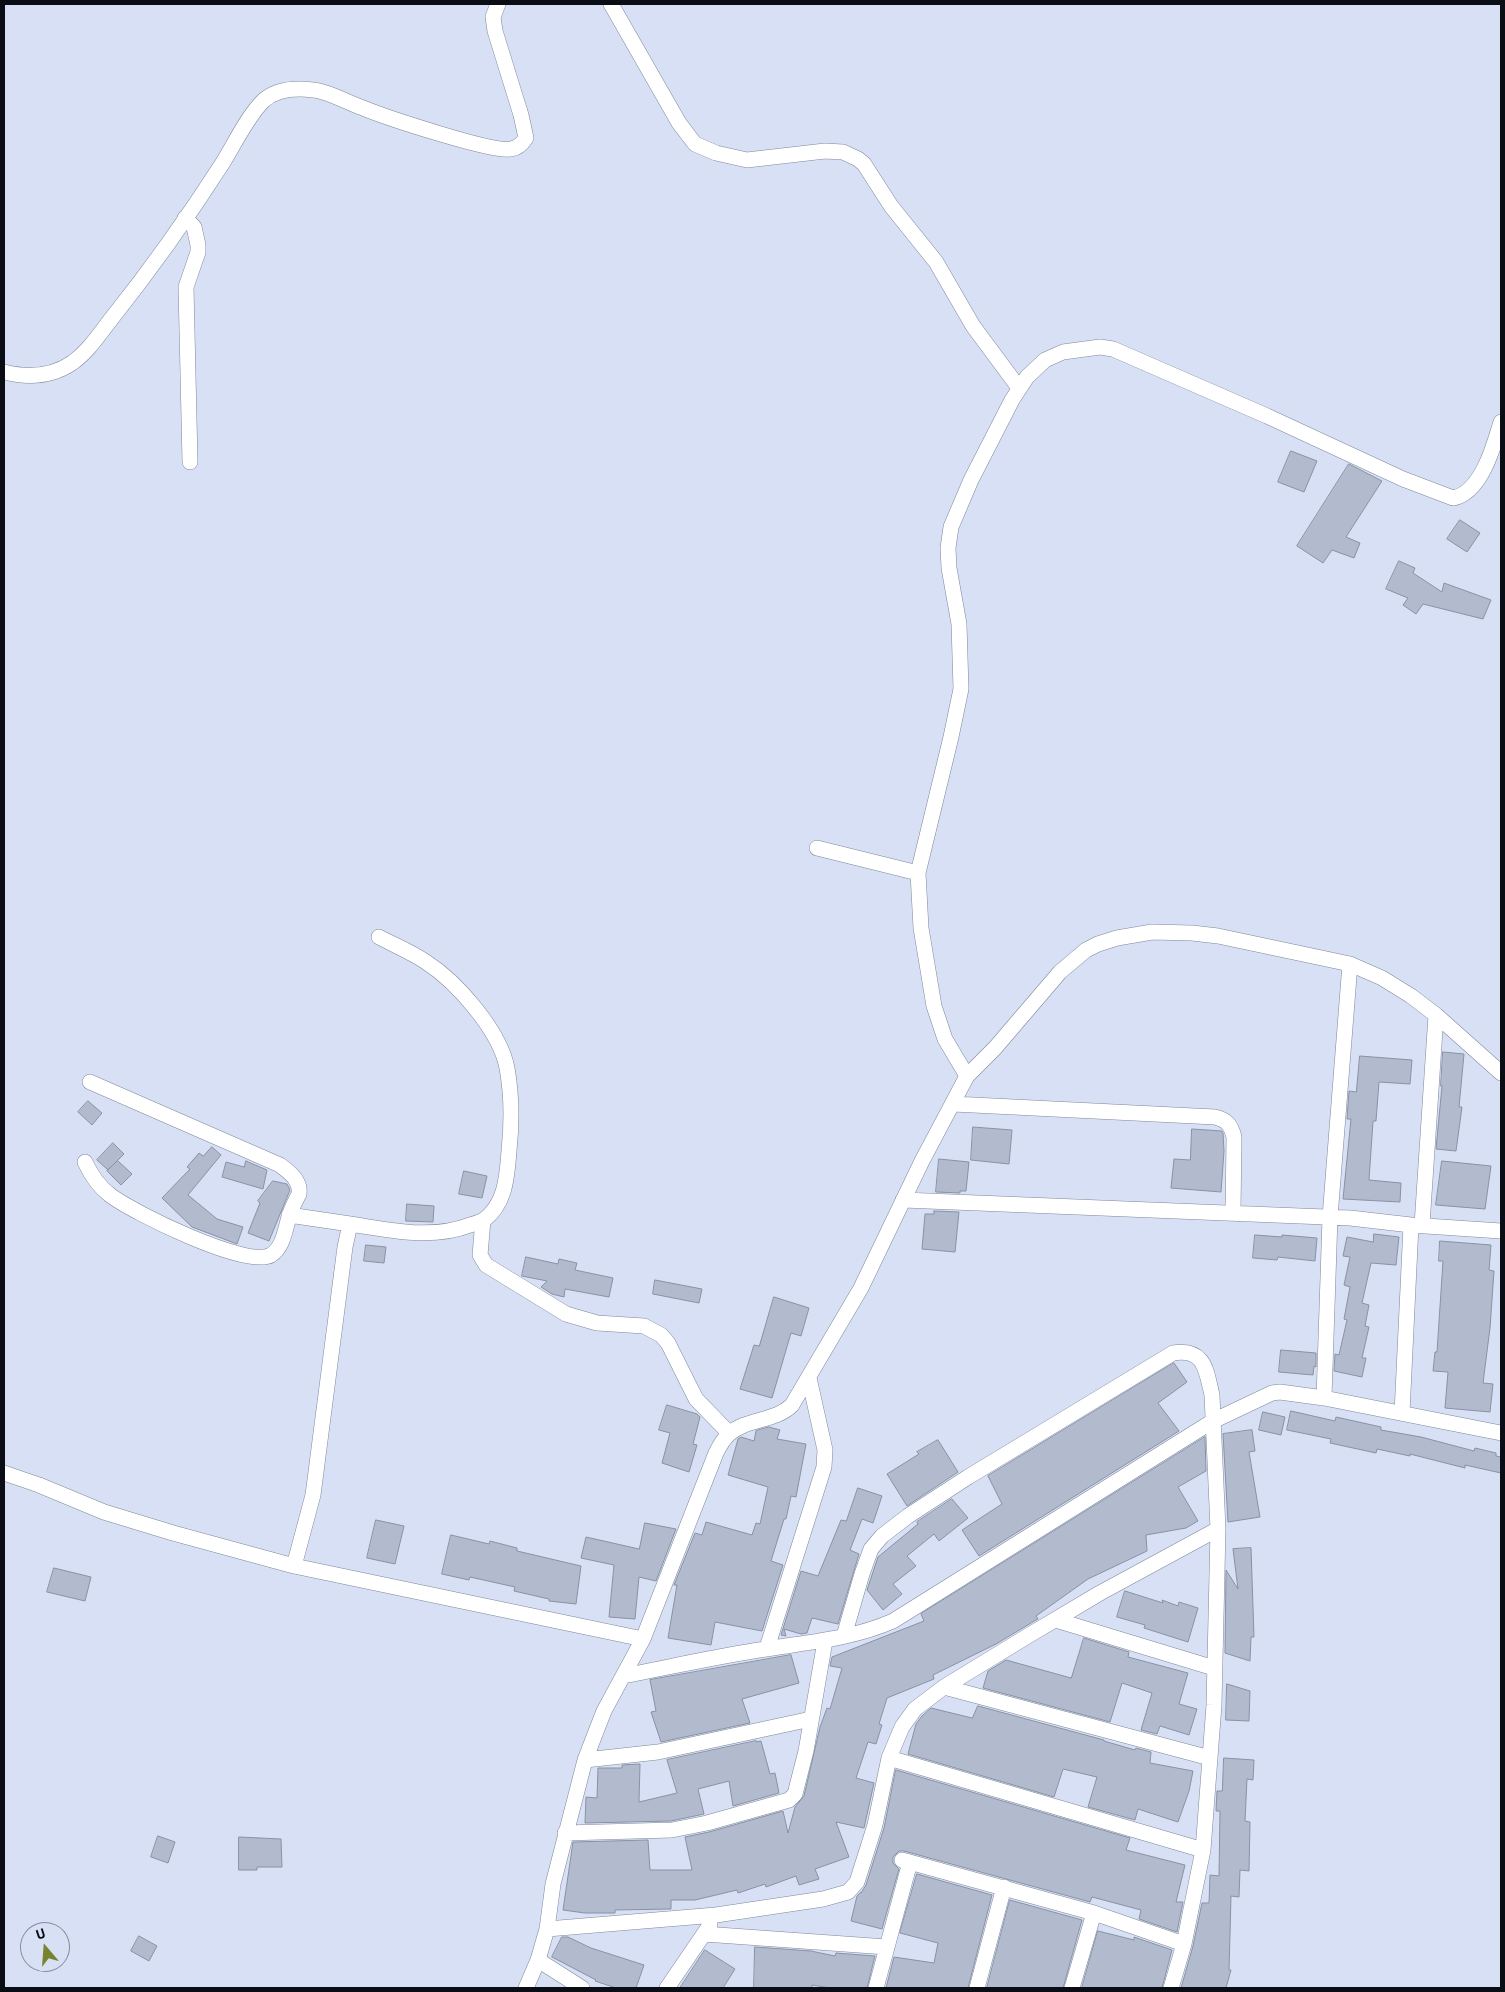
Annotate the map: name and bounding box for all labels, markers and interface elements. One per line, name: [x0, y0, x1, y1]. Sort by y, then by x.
north arrow: [20, 1922, 70, 1972]
text: U: [33, 1922, 48, 1945]

